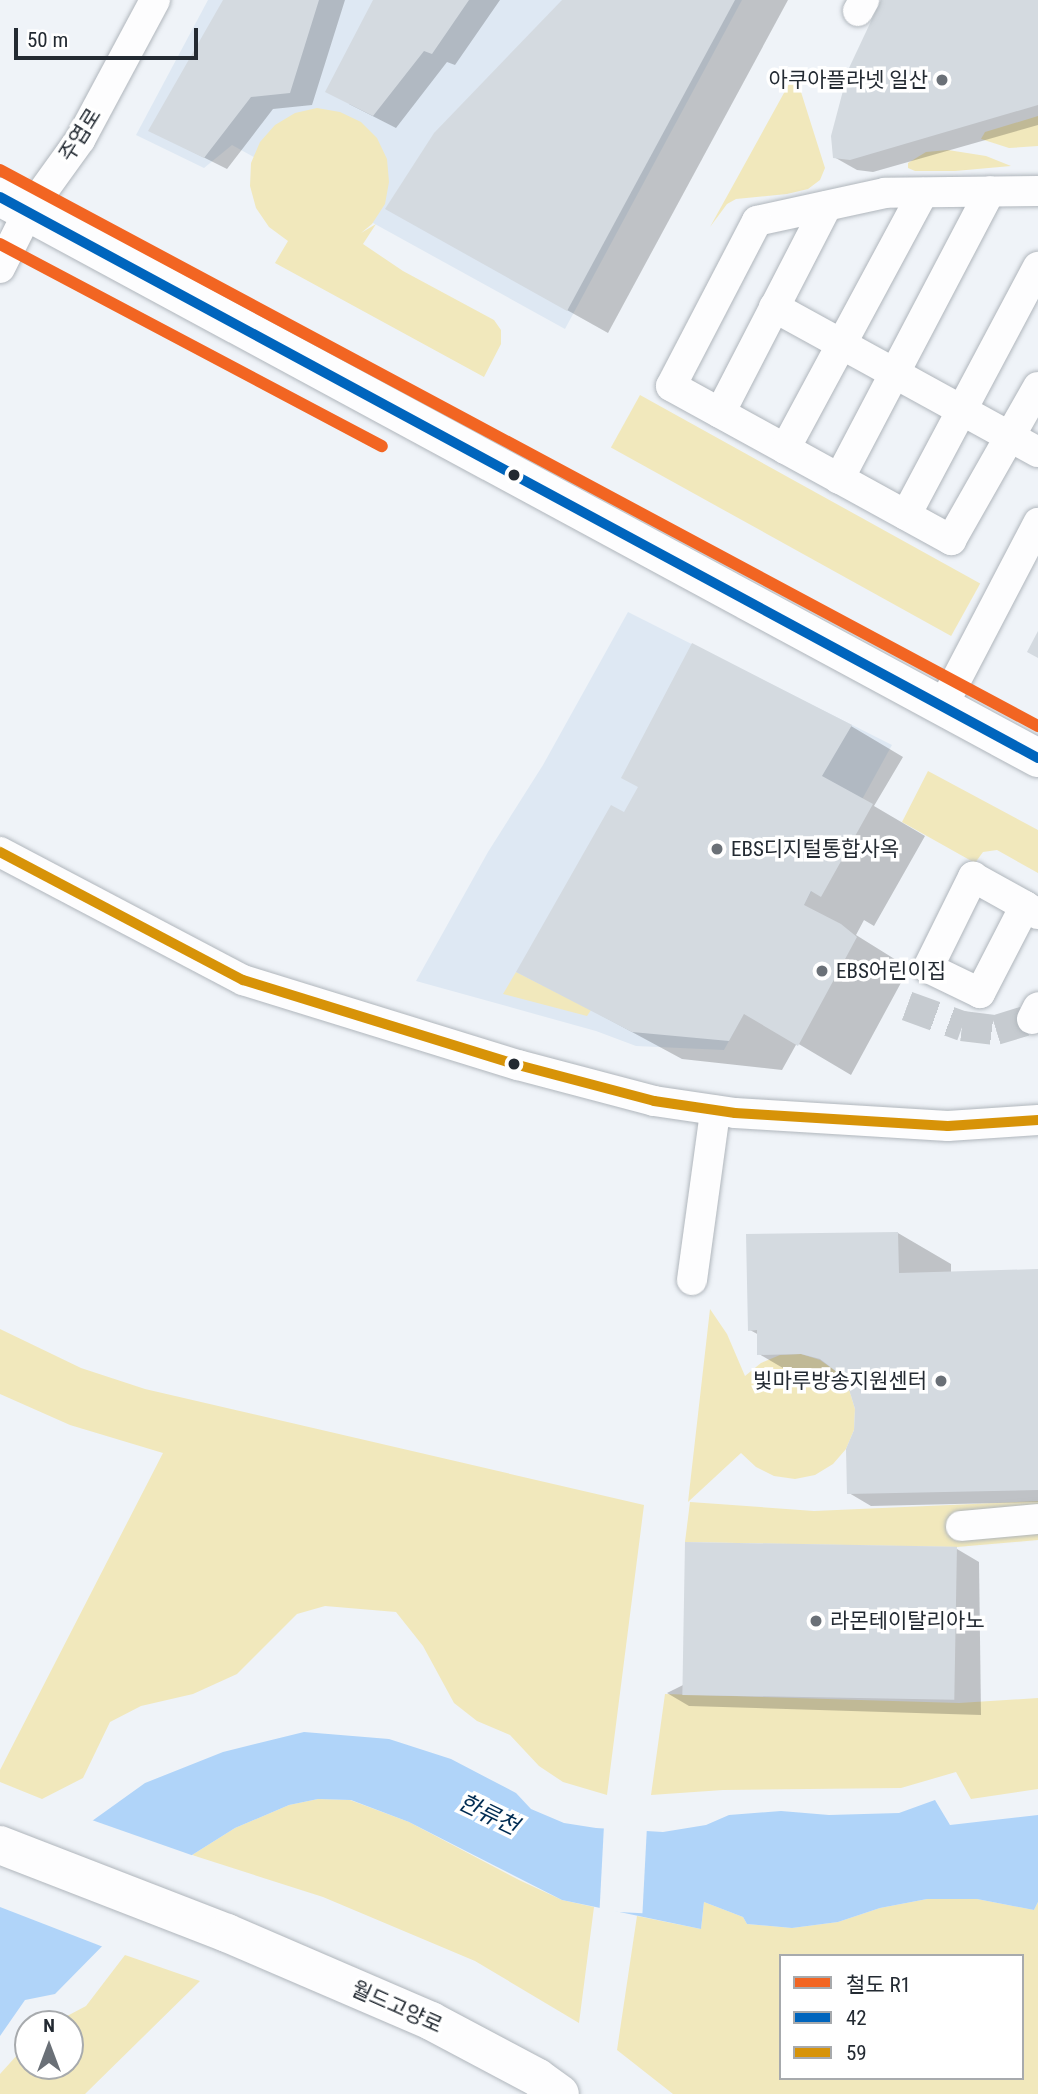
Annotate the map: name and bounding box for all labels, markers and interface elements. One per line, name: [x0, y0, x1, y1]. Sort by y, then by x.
scale bar: [18, 14, 201, 58]
text: 50 m: [27, 28, 68, 52]
place label: 아쿠아플라넷 일산: [769, 67, 928, 93]
marker: 아쿠아플라넷 일산: [934, 72, 950, 88]
street label: 주엽로: [54, 104, 106, 166]
unlabelled marker: [507, 468, 521, 482]
place label: EBS디지털통합사옥: [731, 836, 899, 862]
marker: EBS디지털통합사옥: [709, 841, 725, 857]
place label: EBS어린이집: [836, 958, 946, 984]
marker: EBS어린이집: [814, 963, 830, 979]
unlabelled marker: [507, 1057, 521, 1071]
place label: 빛마루방송지원센터: [753, 1368, 927, 1394]
marker: 빛마루방송지원센터: [933, 1373, 949, 1389]
place label: 라몬테이탈리아노: [830, 1608, 985, 1634]
marker: 라몬테이탈리아노: [808, 1613, 824, 1629]
water label: 한류천: [453, 1789, 523, 1841]
legend: [779, 1954, 1024, 2080]
text: 철도 R1: [846, 1973, 911, 1997]
street label: 월드고양로: [348, 1976, 446, 2038]
text: 42: [846, 2006, 867, 2030]
north arrow: [14, 2010, 84, 2080]
text: N: [43, 2014, 55, 2037]
text: 59: [846, 2041, 867, 2065]

